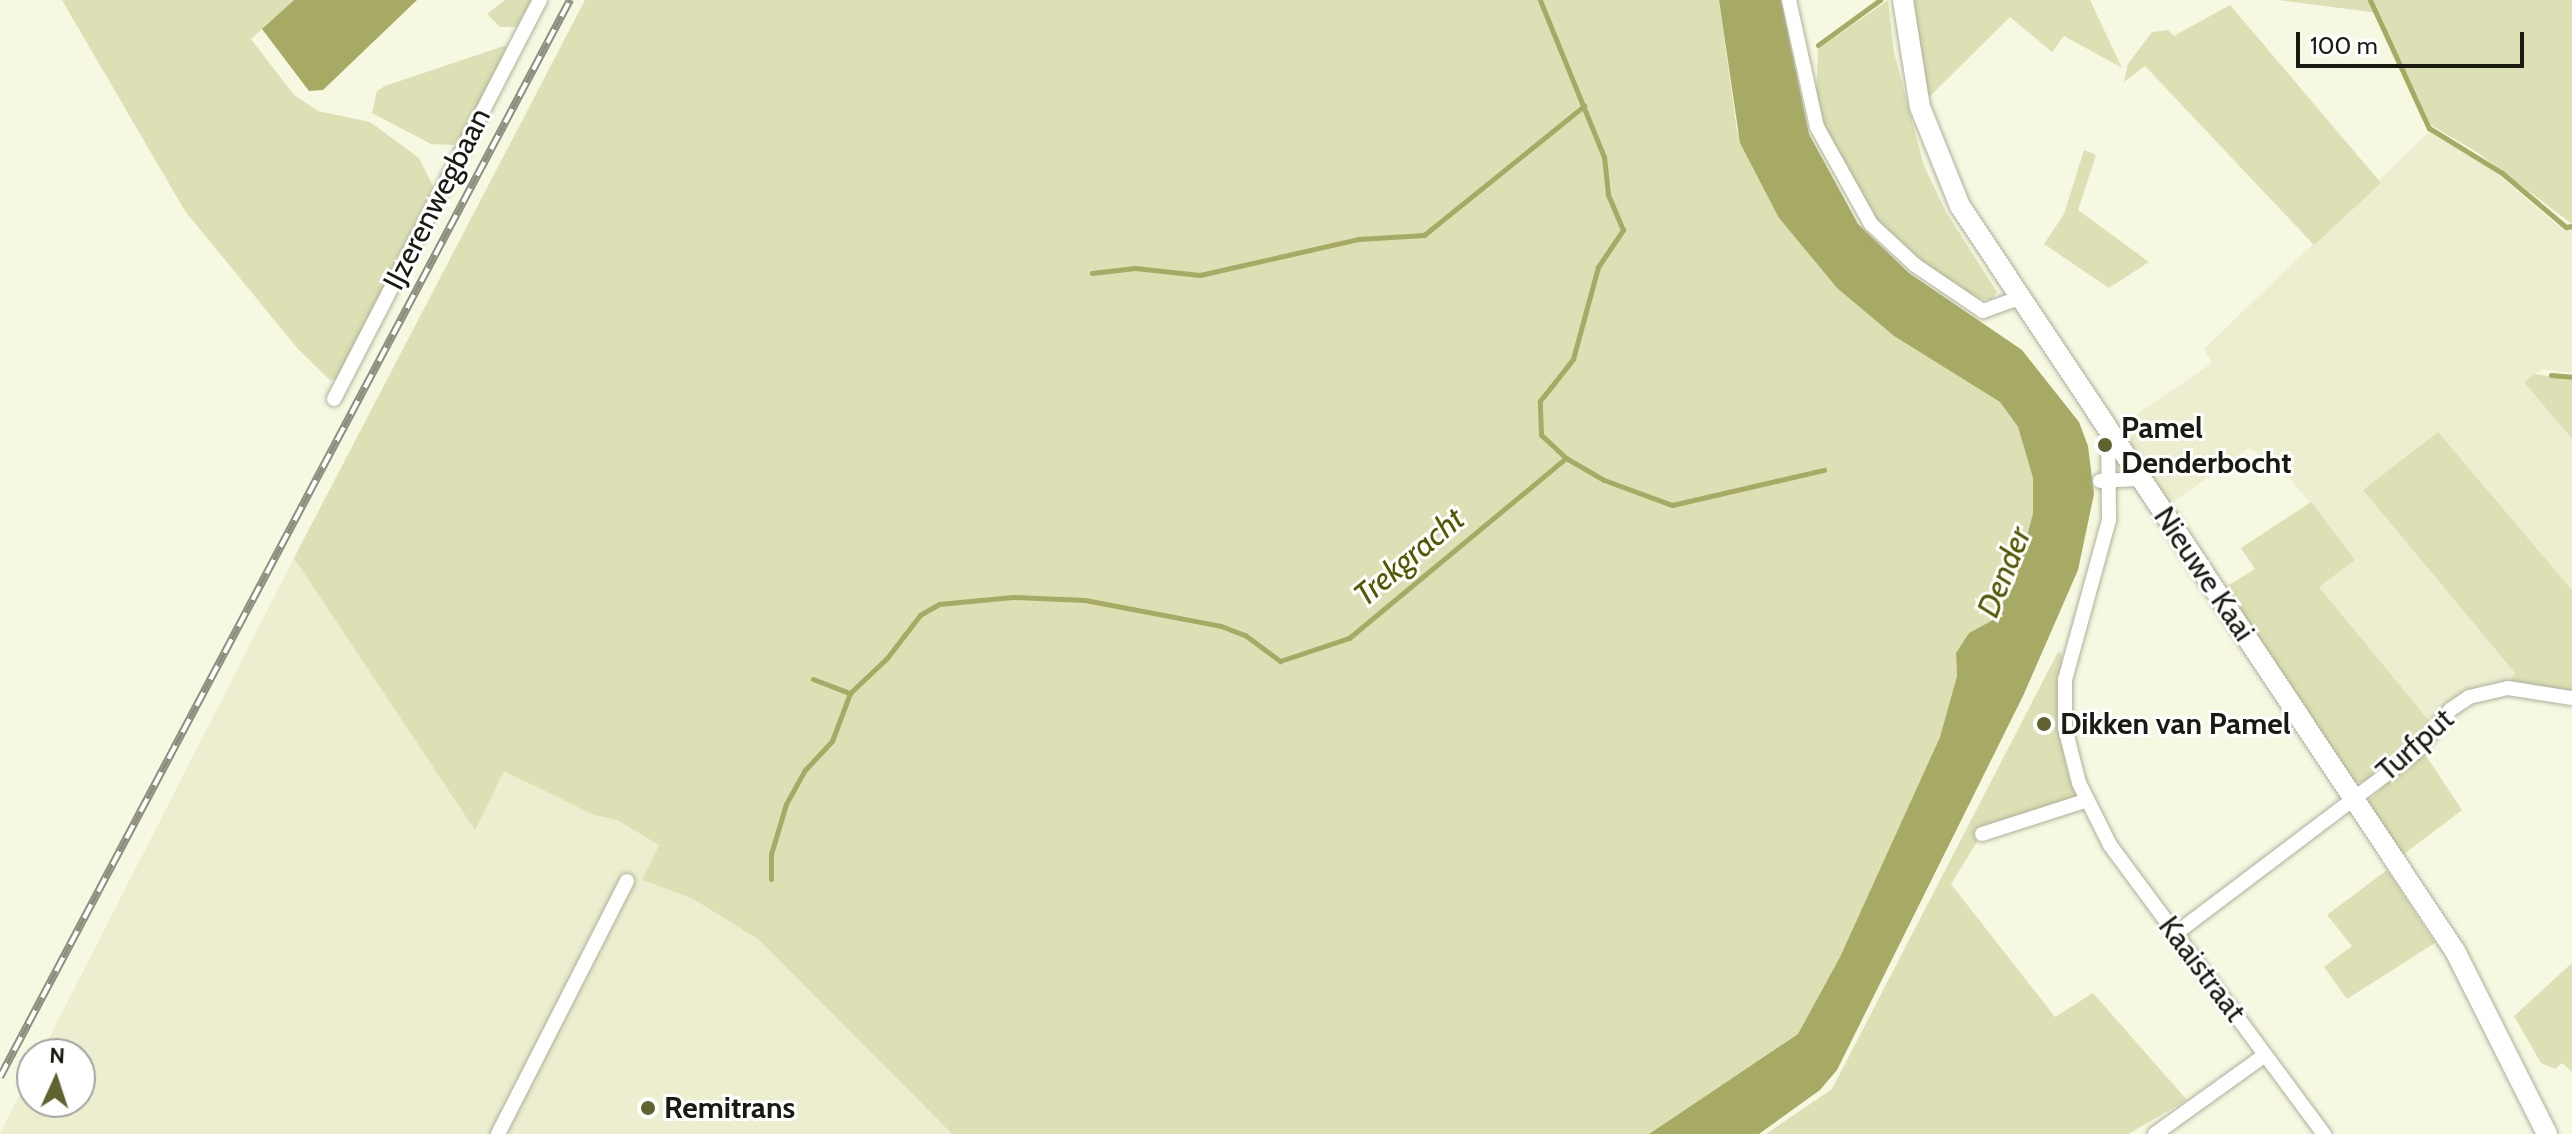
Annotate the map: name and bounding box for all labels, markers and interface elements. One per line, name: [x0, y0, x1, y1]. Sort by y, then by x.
scale bar: [2300, 16, 2528, 66]
text: 100 m: [2310, 31, 2378, 60]
street label: IJzerenwegbaan: [376, 102, 498, 296]
place label: Pamel Denderbocht: [2121, 410, 2291, 480]
marker: Pamel Denderbocht: [2096, 436, 2114, 454]
water label: Trekgracht: [1346, 500, 1472, 614]
street label: Nieuwe Kaai: [2146, 500, 2262, 648]
water label: Dender: [1969, 521, 2039, 623]
street label: Turfput: [2369, 701, 2461, 789]
place label: Dikken van Pamel: [2060, 706, 2291, 742]
marker: Dikken van Pamel: [2035, 715, 2053, 733]
street label: Kaaistraat: [2151, 909, 2253, 1029]
north arrow: [16, 1038, 96, 1118]
text: N: [49, 1042, 66, 1069]
place label: Remitrans: [664, 1090, 795, 1126]
marker: Remitrans: [639, 1099, 657, 1117]

